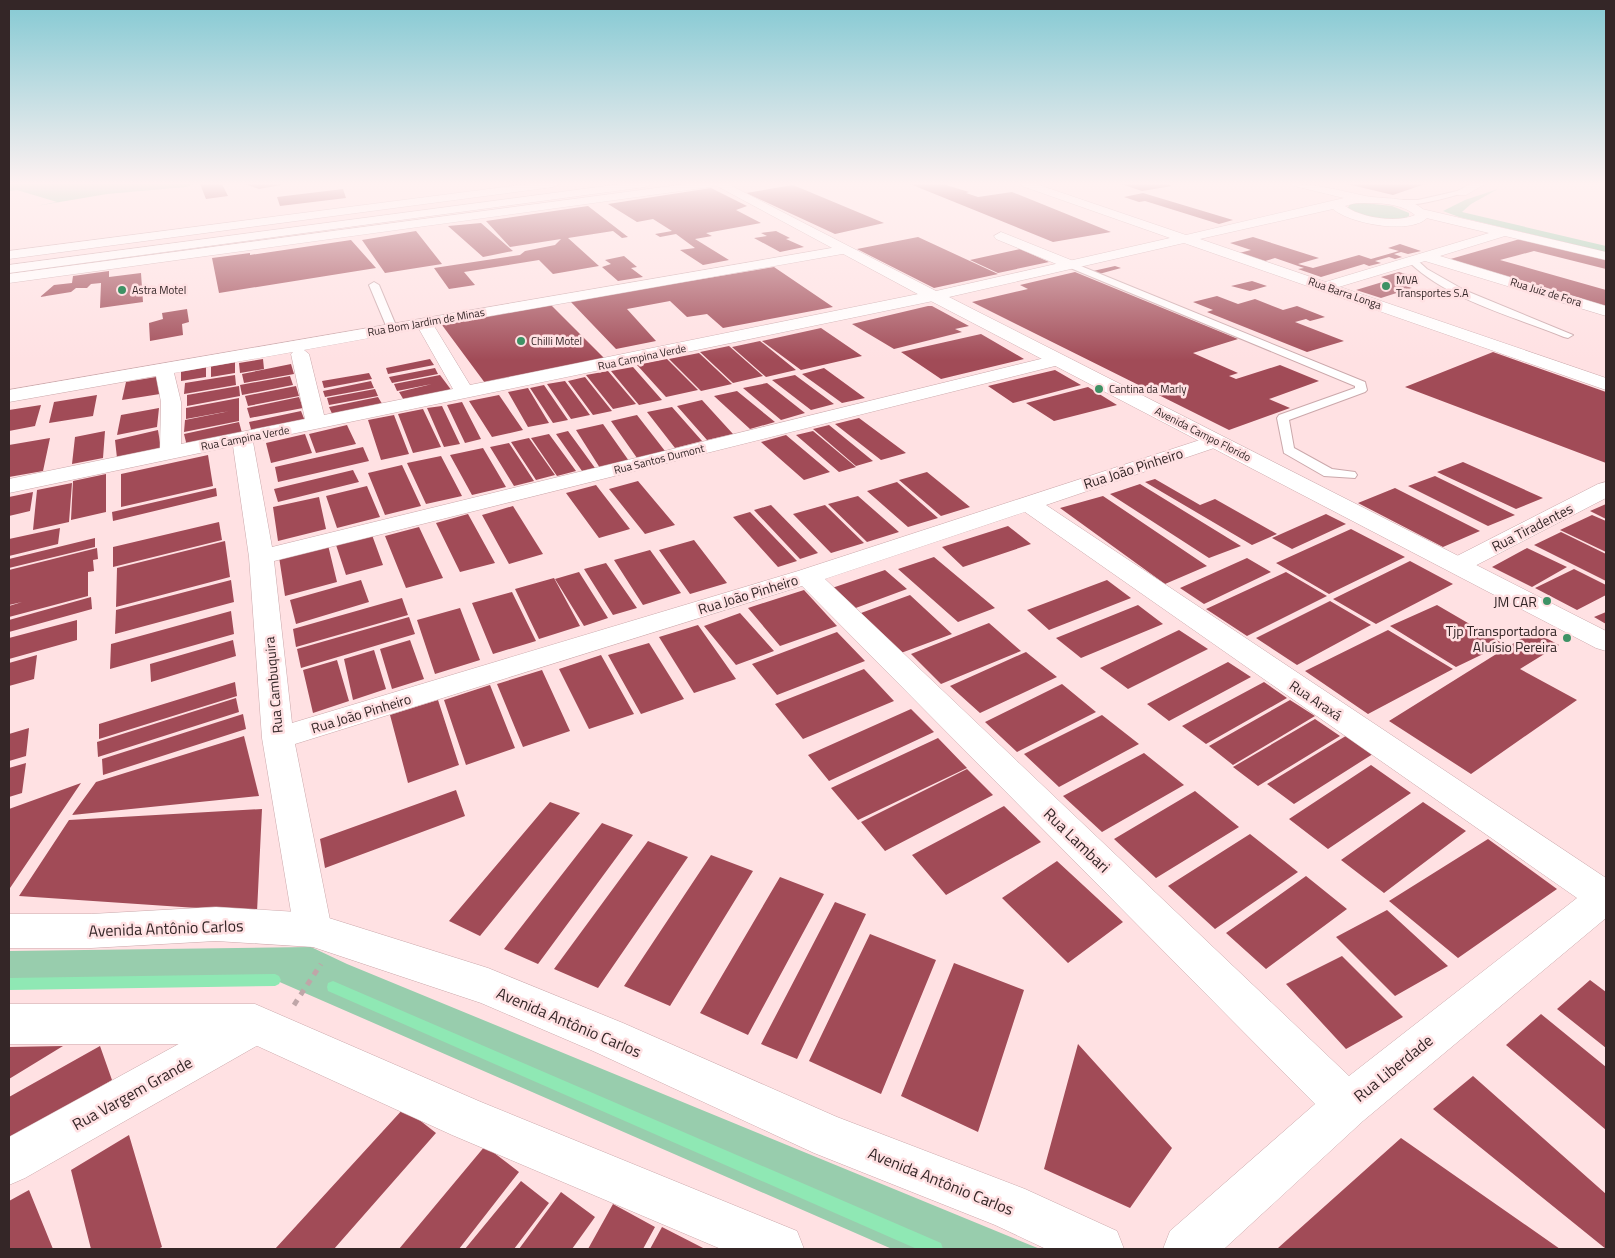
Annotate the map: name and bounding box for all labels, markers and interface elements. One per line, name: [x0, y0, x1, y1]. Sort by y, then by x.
place label: MVA Transportes S.A: [1396, 272, 1469, 301]
street label: Rua Barra Longa: [1306, 273, 1384, 313]
street label: Rua Juiz de Fora: [1508, 274, 1584, 311]
marker: MVA Transportes S.A: [1380, 280, 1392, 292]
place label: Astra Motel: [132, 282, 186, 298]
marker: Astra Motel: [116, 284, 128, 296]
street label: Rua Bom Jardim de Minas: [366, 304, 486, 340]
place label: Chilli Motel: [531, 333, 582, 349]
marker: Chilli Motel: [515, 335, 527, 347]
street label: Rua Campina Verde: [596, 340, 688, 374]
place label: Cantina da Marly: [1109, 381, 1187, 397]
marker: Cantina da Marly: [1093, 383, 1105, 395]
street label: Avenida Campo Florido: [1152, 403, 1254, 465]
street label: Rua Campina Verde: [199, 421, 291, 454]
street label: Rua Santos Dumont: [612, 440, 706, 478]
street label: Rua João Pinheiro: [1080, 442, 1186, 494]
street label: Rua Tiradentes: [1488, 497, 1576, 557]
street label: Rua João Pinheiro: [695, 569, 801, 619]
place label: JM CAR: [1494, 591, 1537, 612]
marker: JM CAR: [1541, 595, 1553, 607]
place label: Tjp Transportadora Aluísio Pereira: [1446, 620, 1557, 657]
marker: Tjp Transportadora Aluísio Pereira: [1561, 632, 1573, 644]
street label: Rua Cambuquira: [258, 636, 288, 734]
street label: Rua Araxá: [1285, 675, 1347, 725]
street label: Rua João Pinheiro: [308, 688, 414, 738]
street label: Rua Lambari: [1038, 802, 1116, 878]
street label: Avenida Antônio Carlos: [88, 913, 244, 943]
street label: Avenida Antônio Carlos: [493, 981, 645, 1063]
street label: Rua Liberdade: [1348, 1029, 1438, 1107]
street label: Rua Vargem Grande: [68, 1050, 196, 1136]
street label: Avenida Antônio Carlos: [865, 1141, 1017, 1221]

